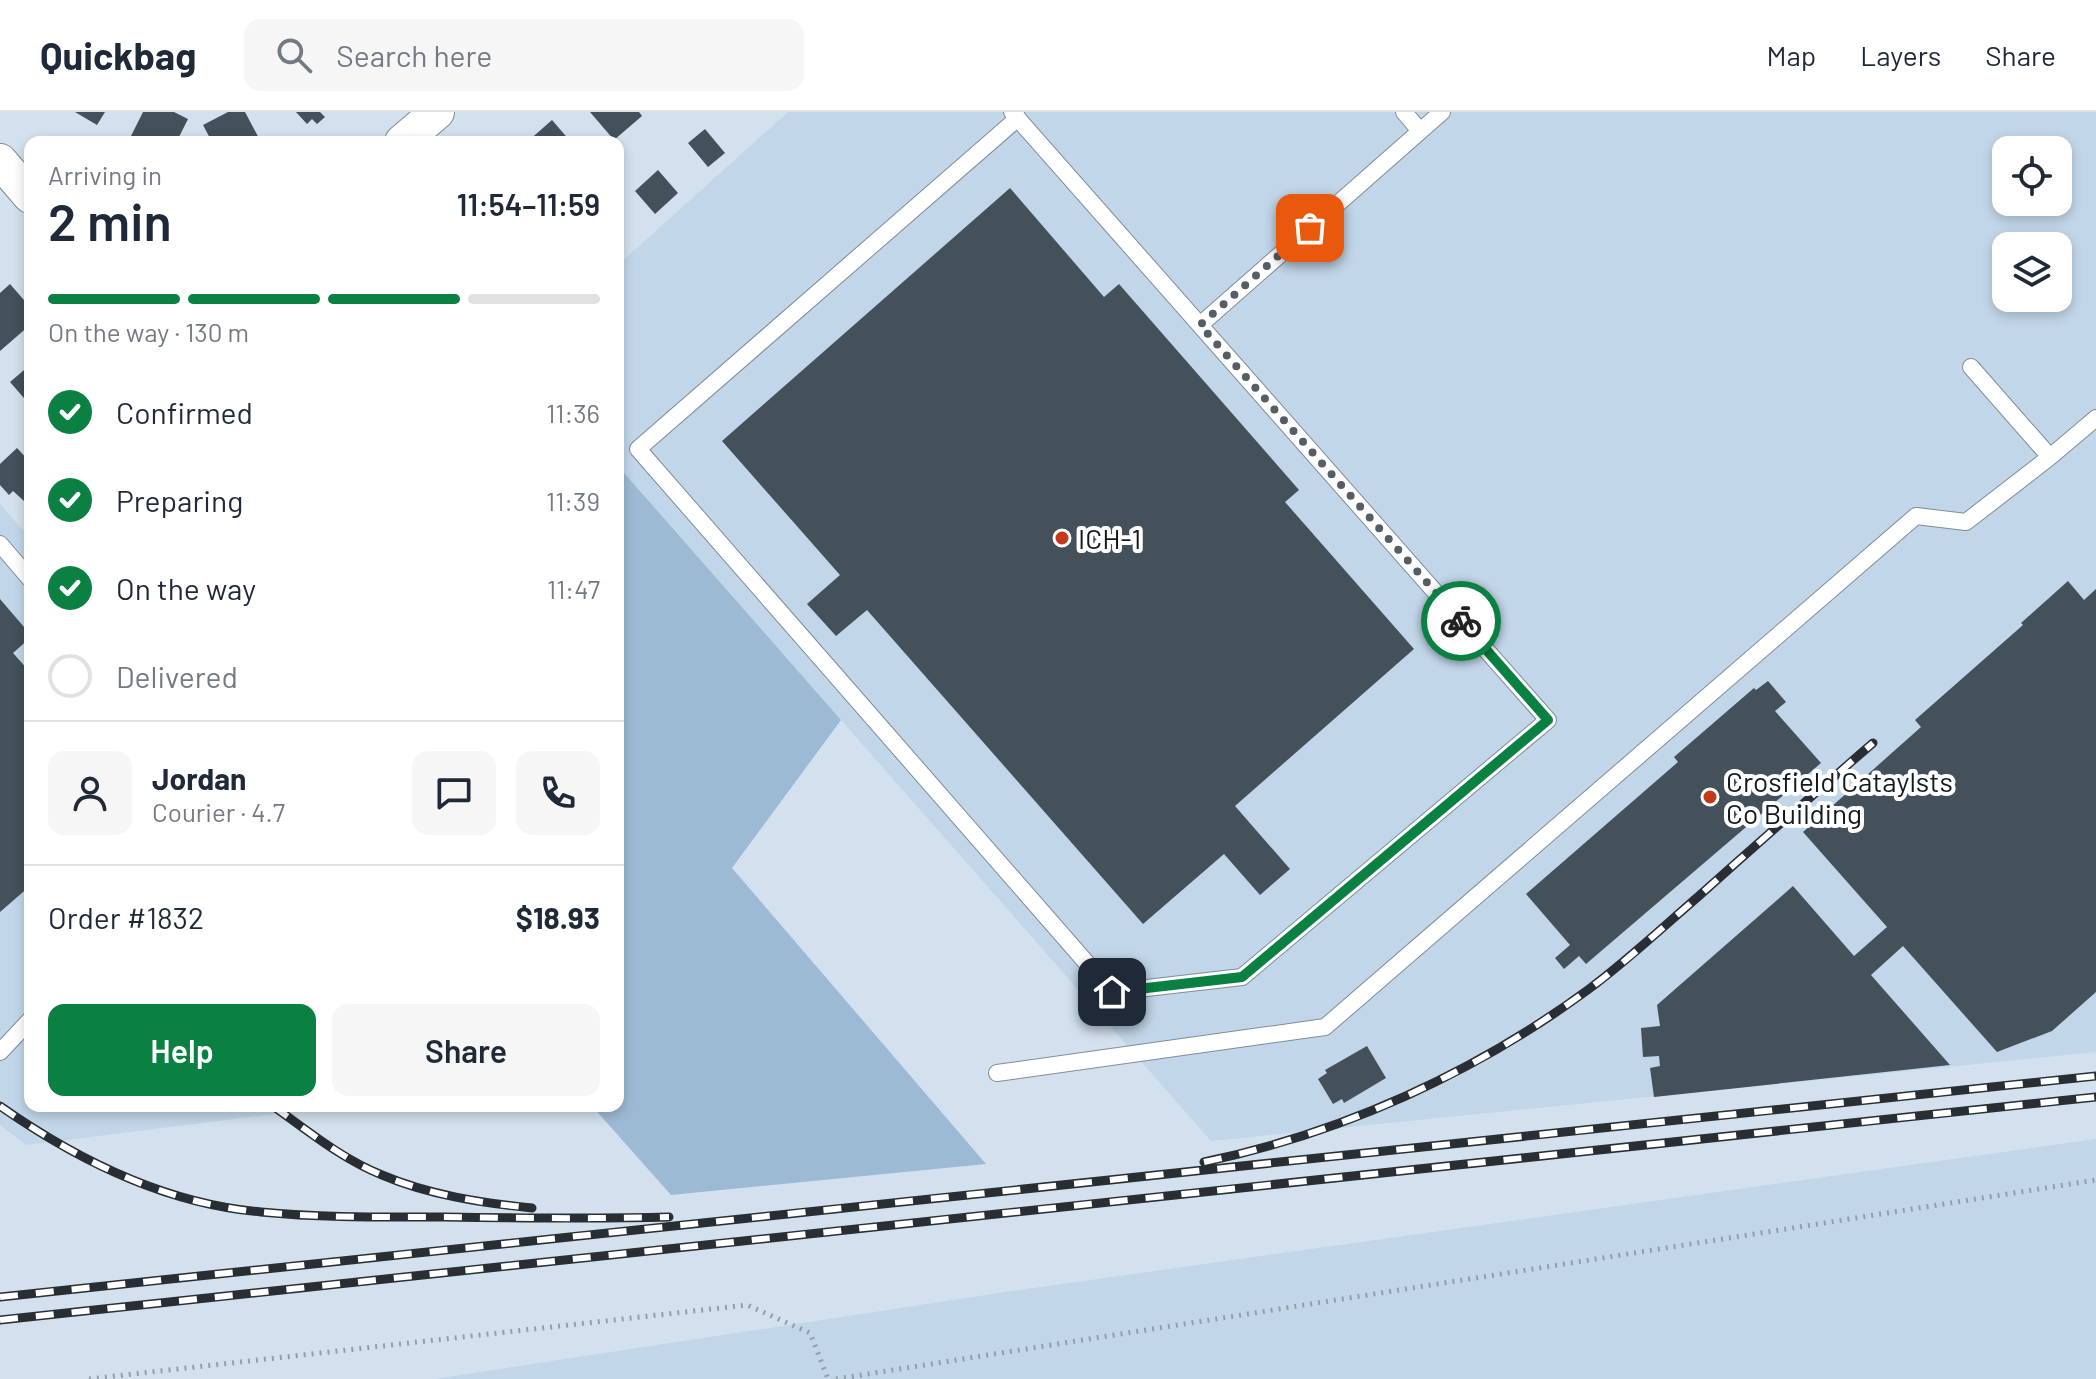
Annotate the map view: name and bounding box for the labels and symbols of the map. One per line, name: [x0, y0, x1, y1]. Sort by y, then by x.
pin: [1276, 194, 1344, 262]
place label: ICH-1: [1078, 521, 1141, 555]
marker: ICH-1: [1053, 529, 1071, 547]
courier: [1421, 581, 1501, 661]
place label: Crosfield Cataylsts Co Building: [1726, 764, 1953, 830]
marker: Crosfield Cataylsts Co Building: [1701, 788, 1719, 806]
pin: [1078, 958, 1146, 1026]

